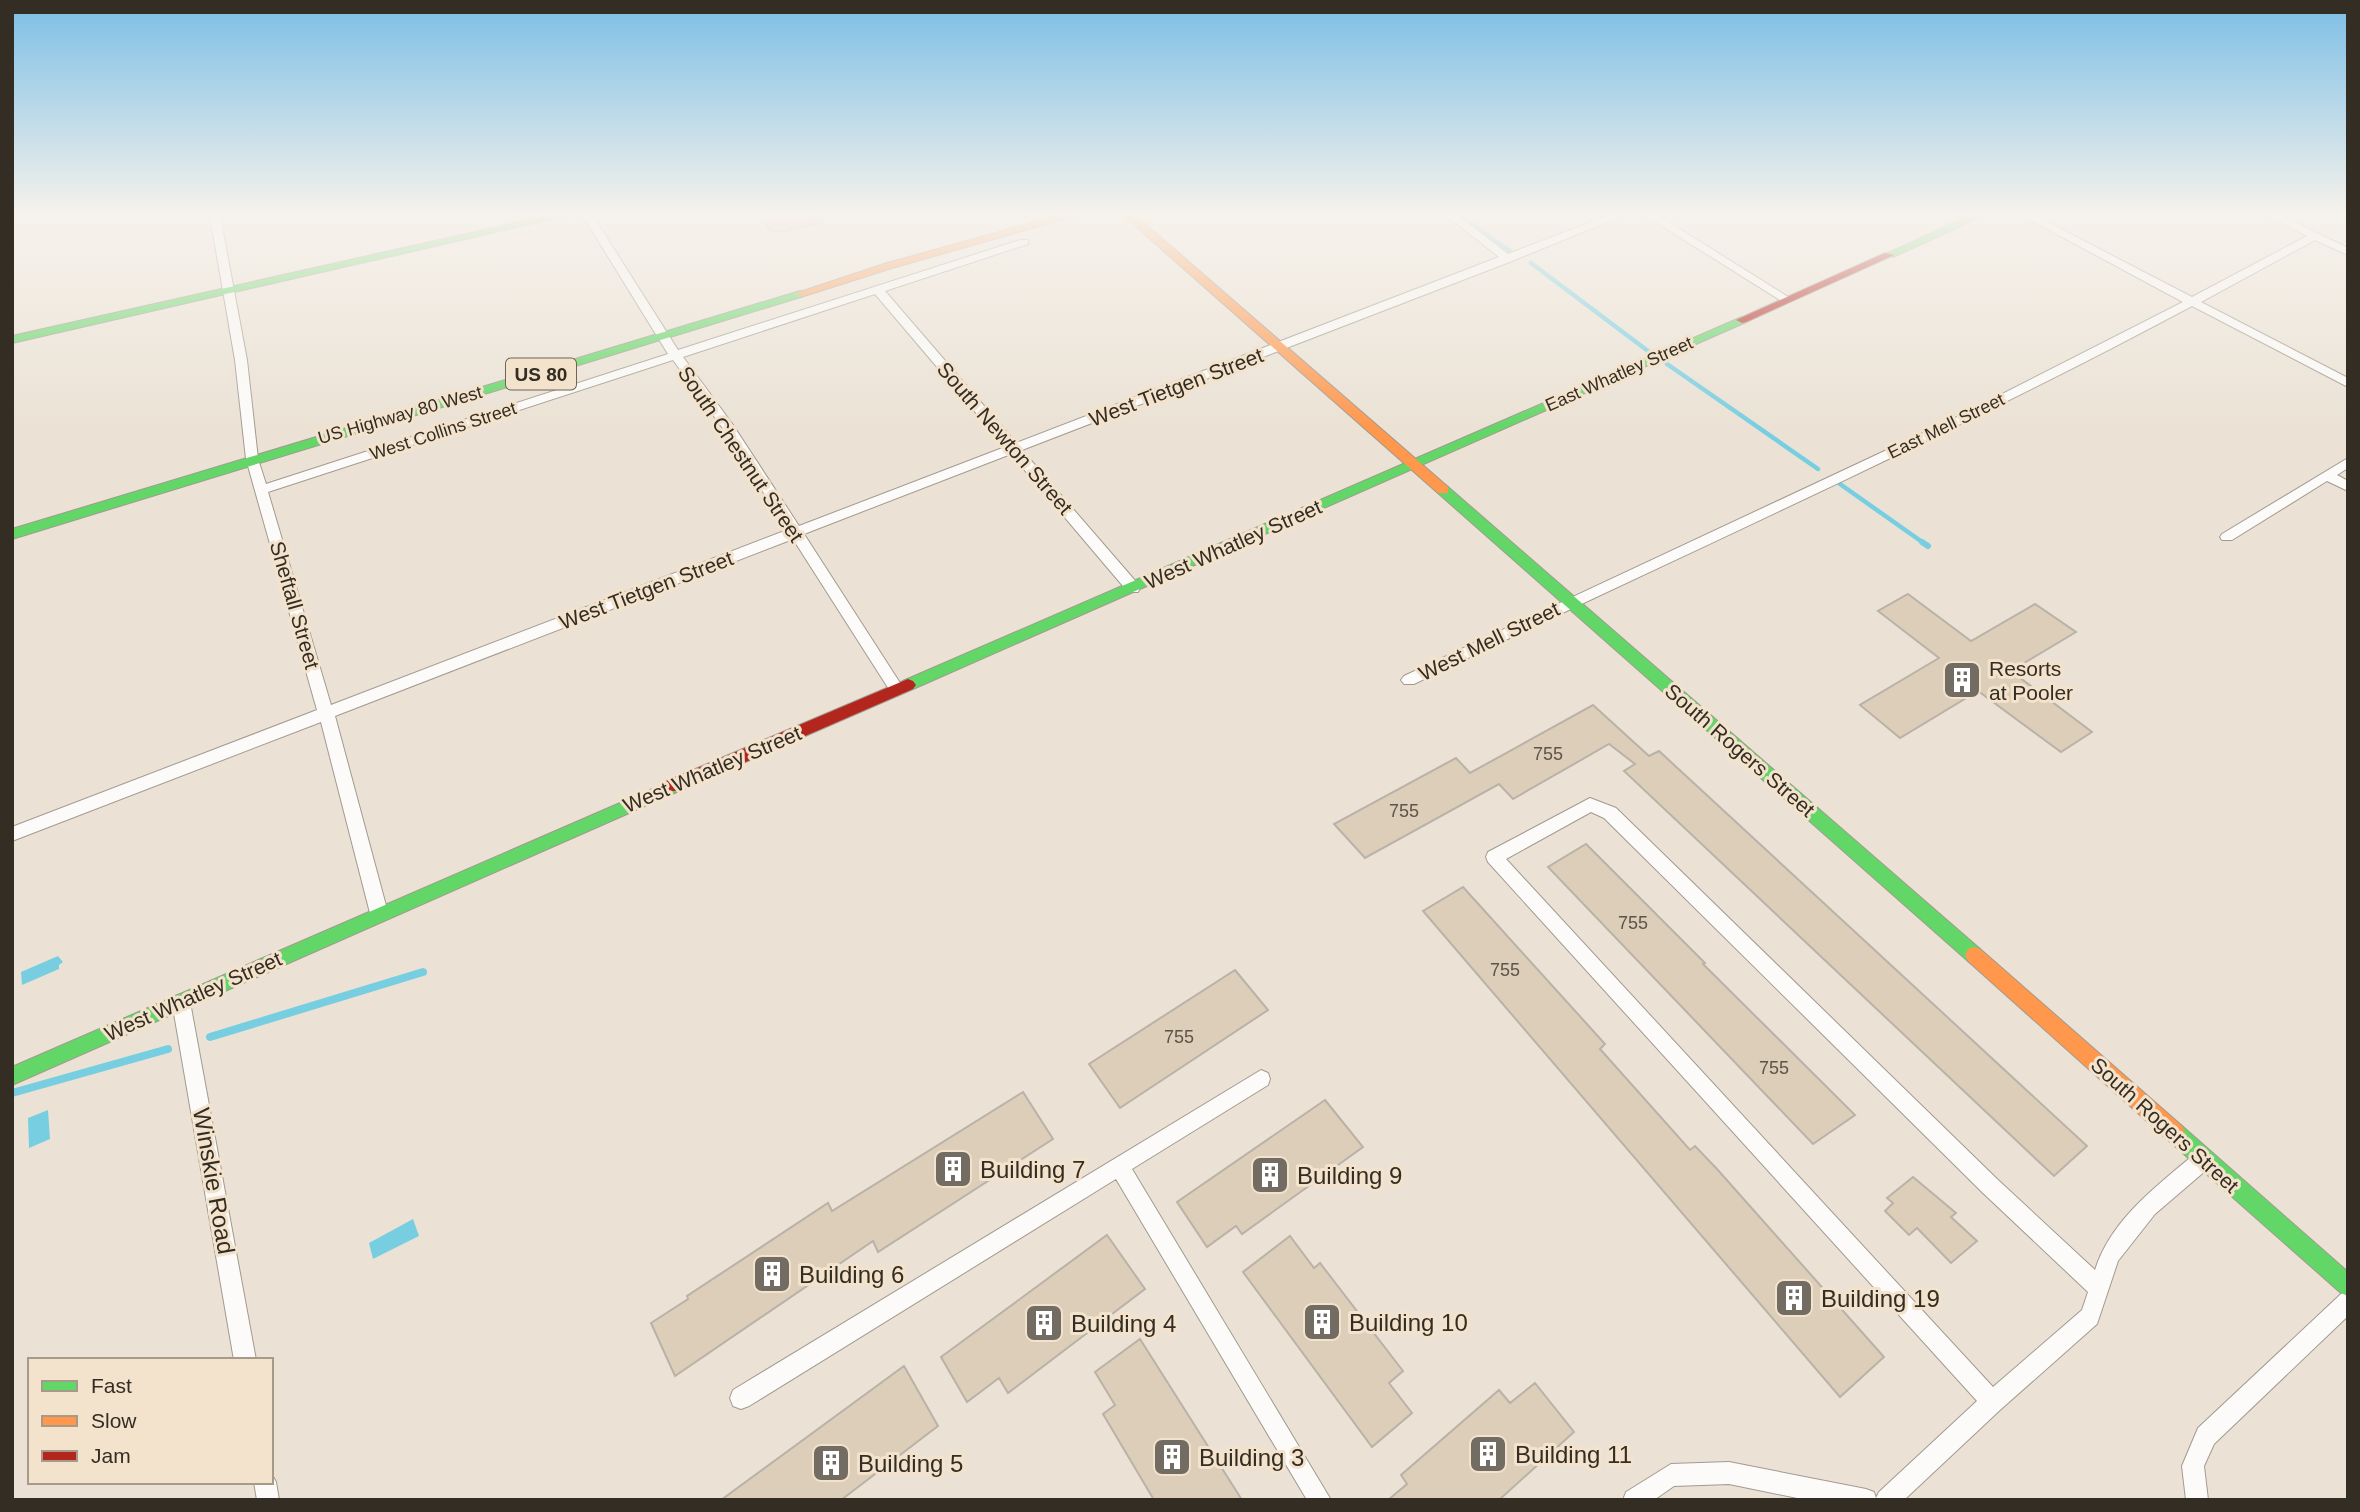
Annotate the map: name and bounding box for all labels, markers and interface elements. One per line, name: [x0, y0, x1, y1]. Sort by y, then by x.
street label: East Whatley Street: [1542, 333, 1696, 415]
street label: West Tietgen Street: [1086, 343, 1266, 431]
street label: South Newton Street: [933, 357, 1077, 519]
road number: US 80: [506, 358, 576, 390]
street label: South Chestnut Street: [674, 362, 808, 546]
street label: US Highway 80 West: [316, 382, 484, 448]
street label: East Mell Street: [1885, 389, 2007, 463]
street label: West Collins Street: [367, 398, 519, 464]
street label: West Whatley Street: [1141, 495, 1325, 593]
street label: Sheftall Street: [266, 538, 324, 672]
street label: West Tietgen Street: [556, 546, 736, 634]
street label: West Mell Street: [1415, 597, 1563, 685]
place label: Resorts at Pooler: [1989, 657, 2073, 704]
building icon: Resorts at Pooler: [1941, 659, 1983, 701]
street label: South Rogers Street: [1661, 679, 1819, 821]
street label: West Whatley Street: [620, 721, 805, 817]
house number: 755: [1533, 744, 1563, 764]
house number: 755: [1389, 801, 1419, 821]
house number: 755: [1618, 913, 1648, 933]
street label: West Whatley Street: [101, 947, 285, 1045]
house number: 755: [1490, 960, 1520, 980]
house number: 755: [1164, 1027, 1194, 1047]
street label: South Rogers Street: [2087, 1053, 2244, 1197]
house number: 755: [1759, 1058, 1789, 1078]
street label: Winskie Road: [188, 1106, 240, 1256]
building icon: Building 7: [932, 1148, 974, 1190]
building icon: Building 9: [1249, 1154, 1291, 1196]
place label: Building 7: [980, 1156, 1085, 1183]
place label: Building 9: [1297, 1162, 1402, 1189]
building icon: Building 6: [751, 1253, 793, 1295]
place label: Building 6: [799, 1261, 904, 1288]
building icon: Building 19: [1773, 1277, 1815, 1319]
place label: Building 19: [1821, 1285, 1940, 1312]
building icon: Building 10: [1301, 1301, 1343, 1343]
building icon: Building 4: [1023, 1302, 1065, 1344]
place label: Building 10: [1349, 1309, 1468, 1336]
place label: Building 4: [1071, 1310, 1176, 1337]
legend: [28, 1358, 273, 1484]
text: Fast: [91, 1374, 132, 1397]
text: Slow: [91, 1409, 137, 1432]
building icon: Building 11: [1467, 1433, 1509, 1475]
building icon: Building 3: [1151, 1436, 1193, 1478]
place label: Building 11: [1515, 1441, 1632, 1468]
building icon: Building 5: [810, 1442, 852, 1484]
text: Jam: [91, 1444, 131, 1467]
place label: Building 3: [1199, 1444, 1304, 1471]
place label: Building 5: [858, 1450, 963, 1477]

